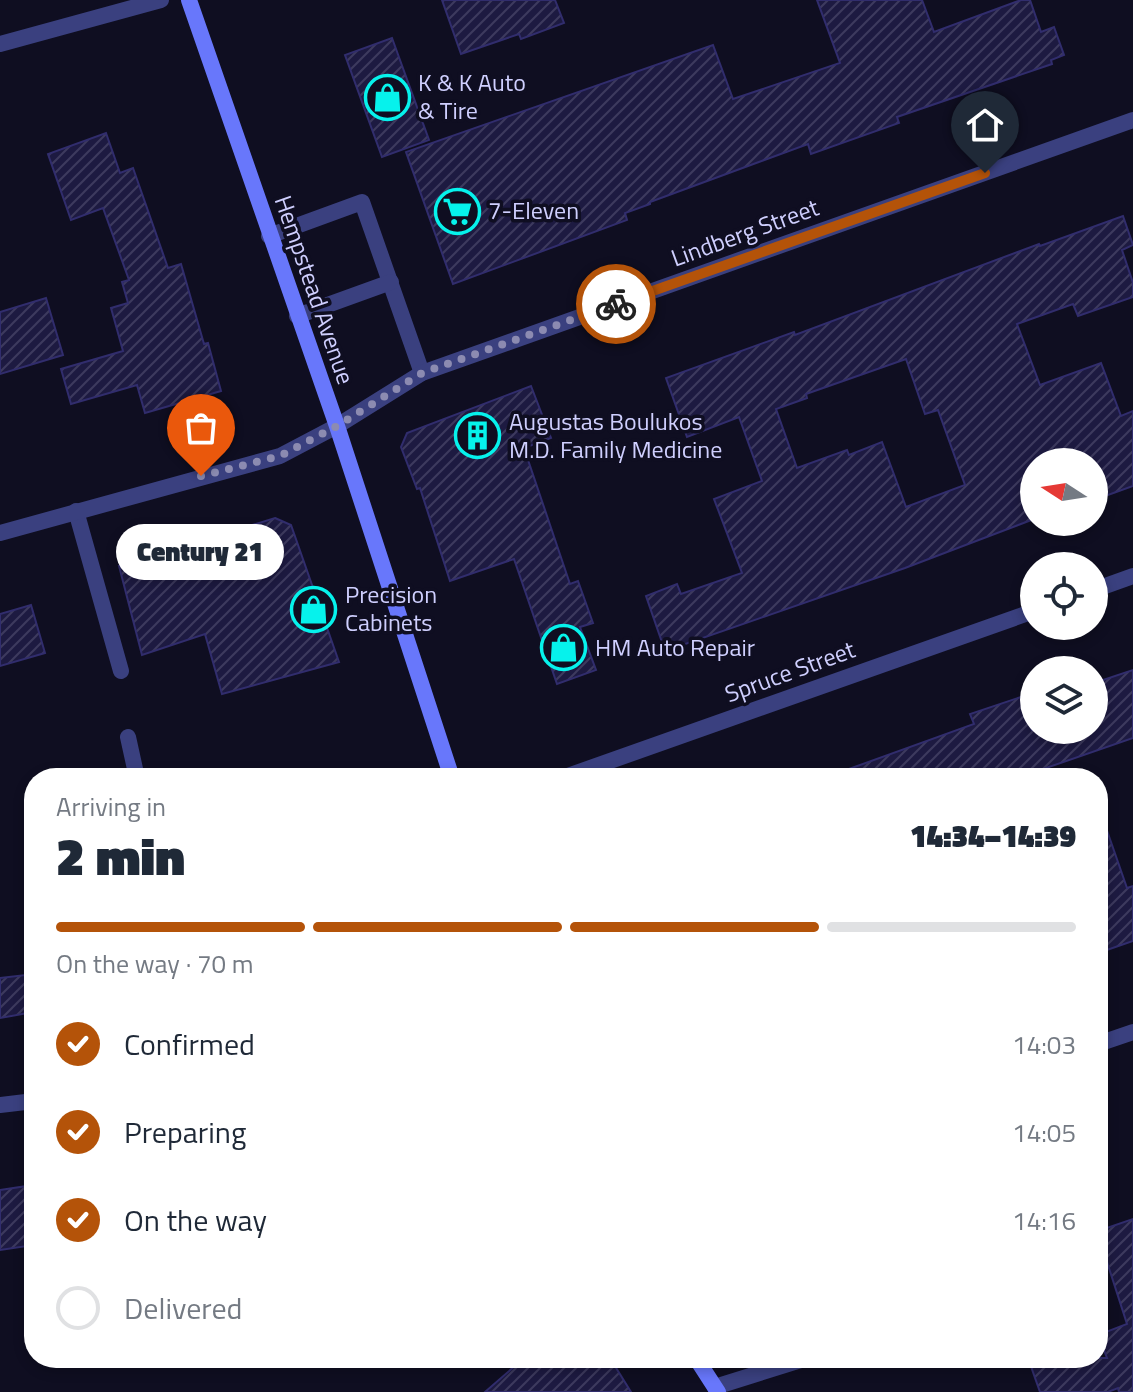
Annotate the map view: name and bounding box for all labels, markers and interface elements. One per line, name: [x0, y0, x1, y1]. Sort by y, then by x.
place label: K & K Auto & Tire: [418, 64, 526, 128]
shop icon: K & K Auto & Tire: [363, 73, 411, 121]
pin: [951, 91, 1019, 173]
icon: home: [963, 103, 1007, 147]
supermarket icon: 7-Eleven: [433, 187, 481, 235]
street label: Lindberg Street: [666, 188, 824, 275]
street label: Hempstead Avenue: [266, 190, 364, 389]
place label: 7-Eleven: [488, 192, 579, 228]
courier: [576, 264, 656, 344]
icon: bike: [594, 282, 638, 326]
pin: [167, 394, 235, 476]
place label: Augustas Boulukos M.D. Family Medicine: [509, 403, 722, 467]
icon: bag: [179, 406, 223, 450]
building icon: Augustas Boulukos M.D. Family Medicine: [454, 412, 502, 460]
north arrow: [1020, 448, 1108, 536]
map controls: [1020, 448, 1108, 744]
callout: Century 21: [117, 524, 285, 580]
text: Century 21: [137, 532, 263, 571]
button: locate: [1020, 552, 1108, 640]
place label: Precision Cabinets: [345, 576, 437, 640]
shop icon: Precision Cabinets: [290, 585, 338, 633]
shop icon: HM Auto Repair: [540, 624, 588, 672]
place label: HM Auto Repair: [595, 629, 755, 665]
street label: Spruce Street: [719, 631, 860, 711]
button: layers: [1020, 656, 1108, 744]
text: Arriving in: [56, 787, 166, 826]
text: 14:34–14:39: [910, 813, 1076, 859]
text: 2 min: [56, 816, 185, 895]
text: On the way · 70 m: [56, 944, 254, 983]
text: Confirmed: [124, 1021, 255, 1067]
icon: check: [56, 1022, 100, 1066]
text: 14:03: [1012, 1025, 1076, 1064]
text: Preparing: [124, 1109, 246, 1155]
icon: check: [56, 1110, 100, 1154]
text: 14:05: [1012, 1113, 1076, 1152]
text: On the way: [124, 1197, 267, 1243]
icon: check: [56, 1198, 100, 1242]
text: 14:16: [1012, 1201, 1076, 1240]
text: Delivered: [124, 1285, 242, 1331]

